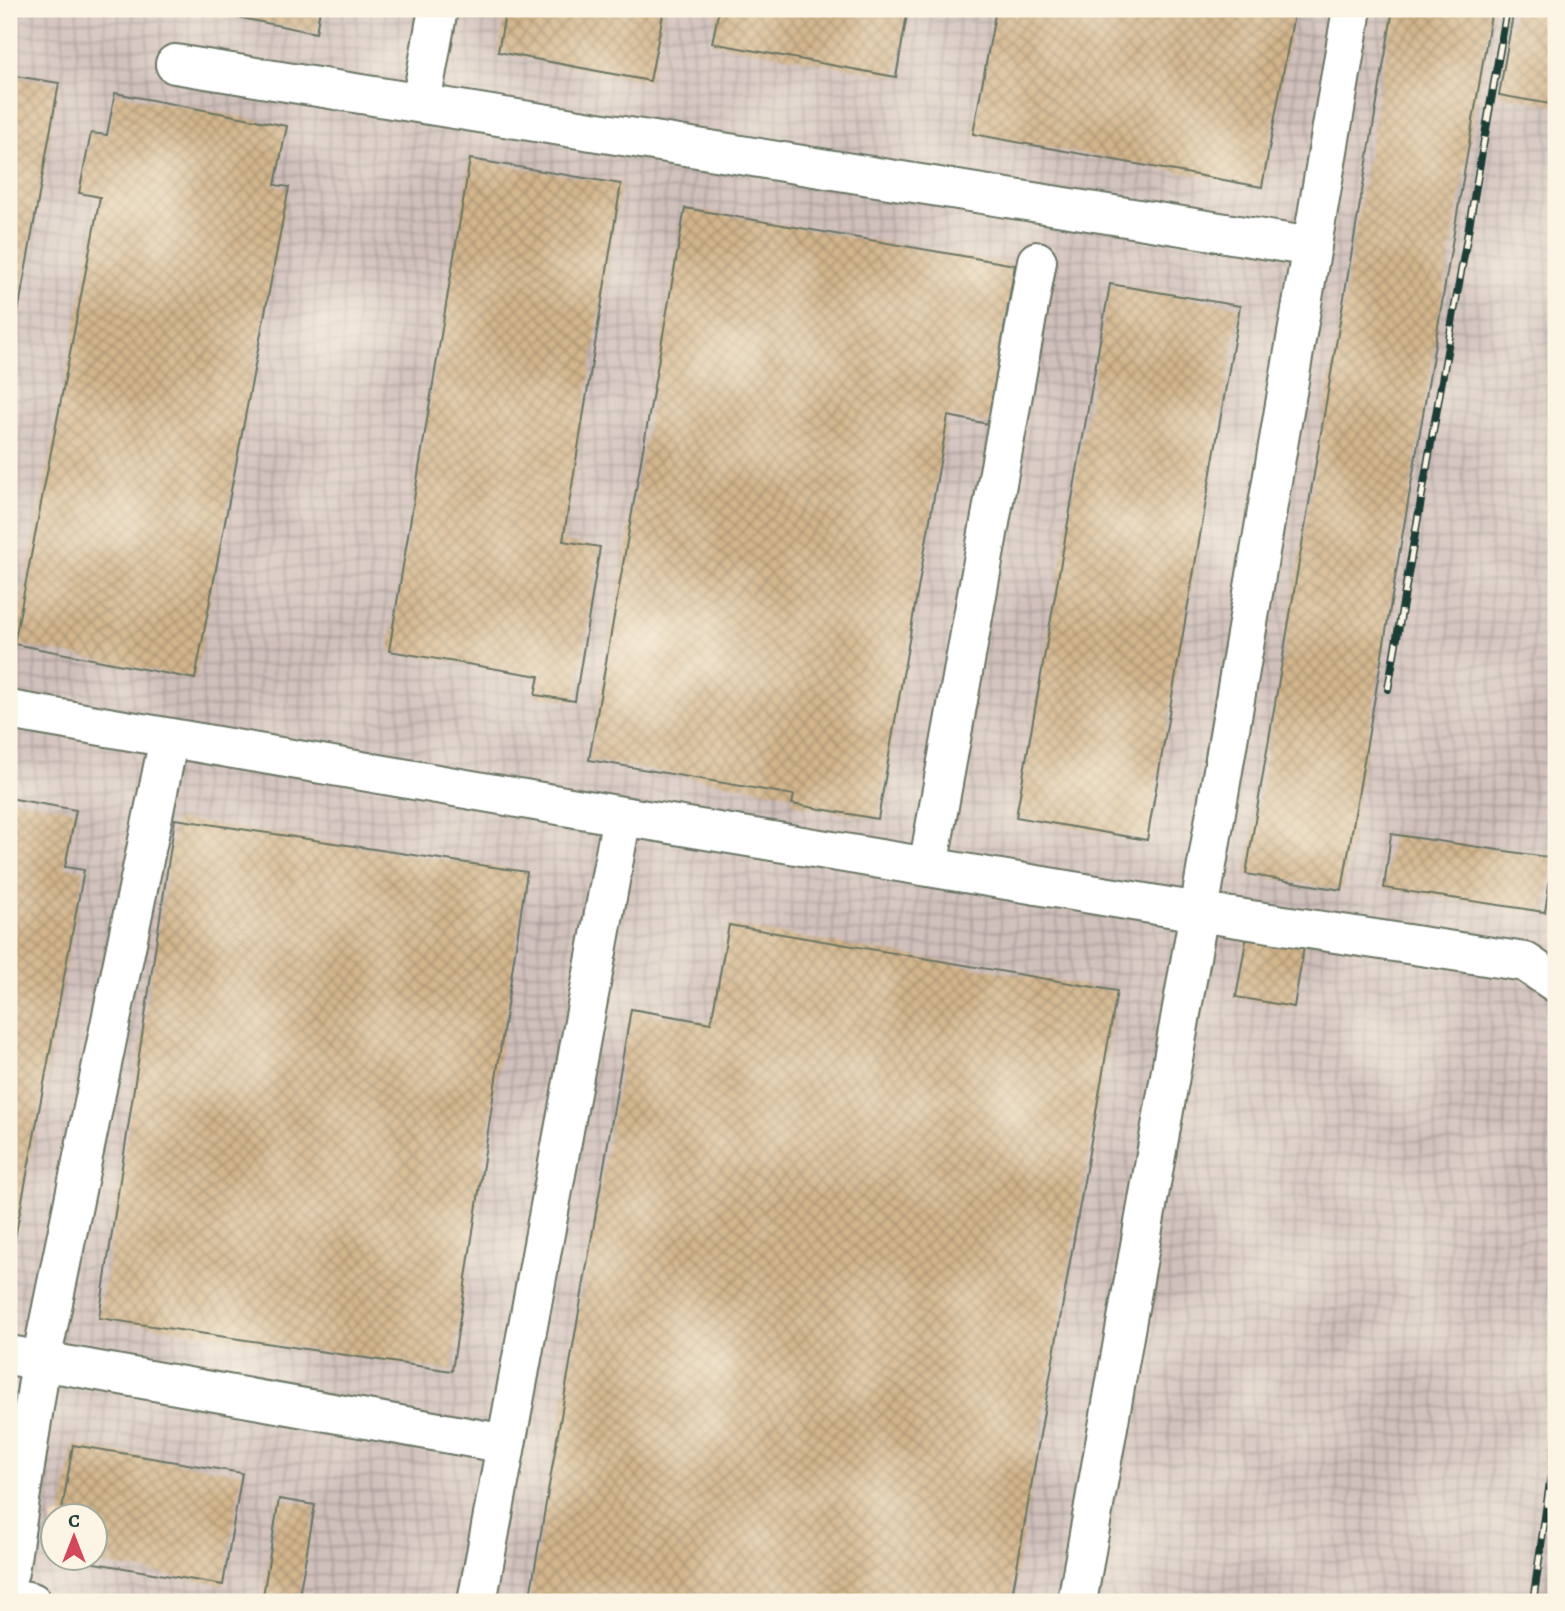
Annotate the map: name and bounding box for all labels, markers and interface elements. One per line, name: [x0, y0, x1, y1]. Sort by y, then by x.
north arrow: [38, 1502, 108, 1572]
text: С: [68, 1508, 80, 1534]

